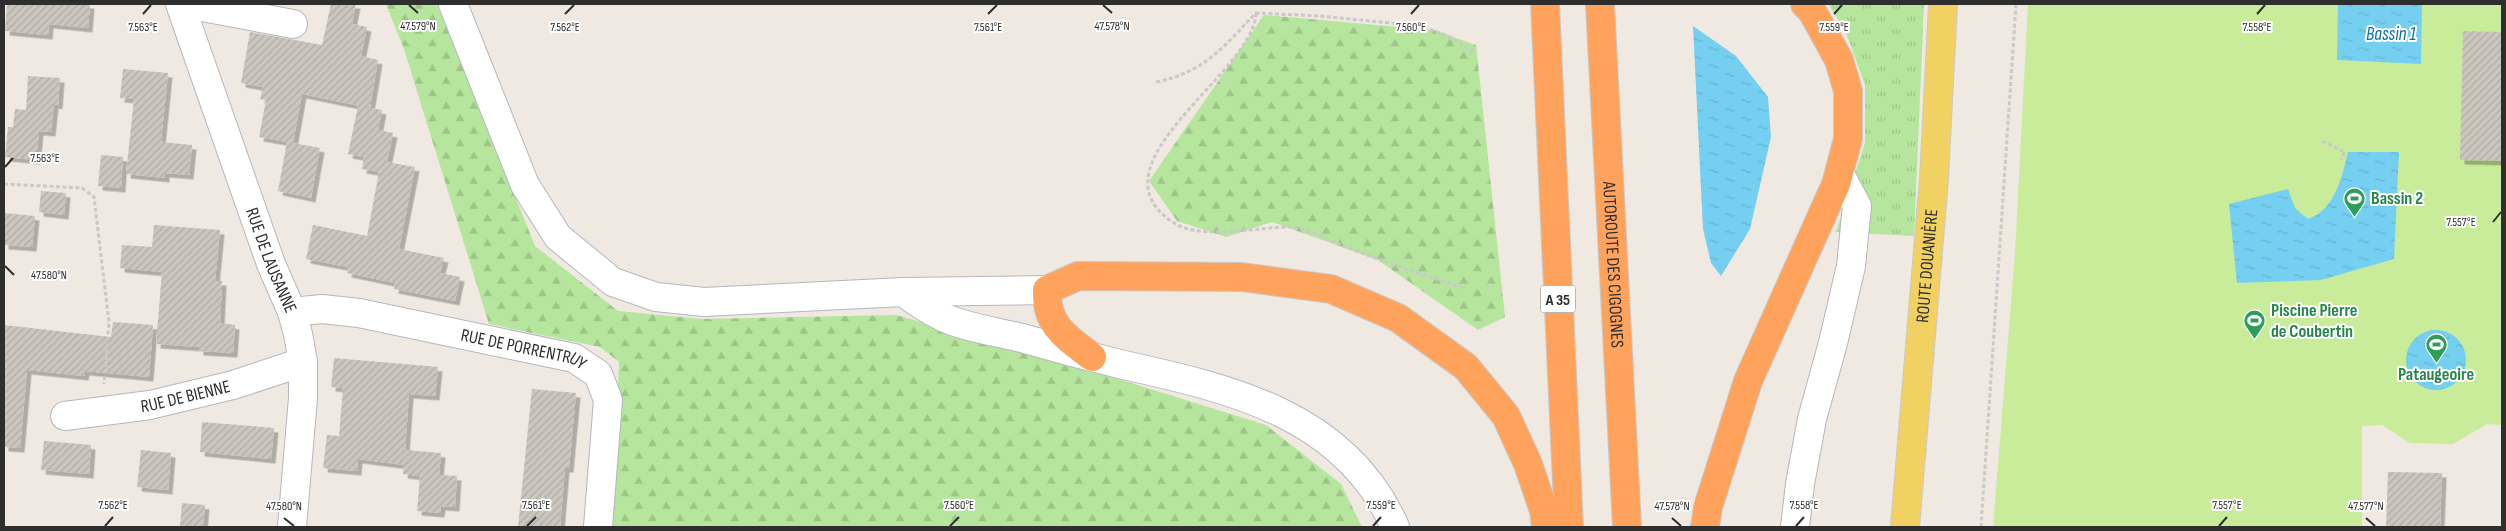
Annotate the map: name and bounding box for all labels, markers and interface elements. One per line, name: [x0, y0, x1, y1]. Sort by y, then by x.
text: 47.579°N: [400, 19, 436, 34]
text: 47.578°N: [1094, 19, 1130, 34]
text: 7.563°E: [128, 20, 158, 35]
text: 7.562°E: [550, 20, 580, 35]
text: 7.561°E: [974, 20, 1002, 35]
text: 7.560°E: [1396, 20, 1426, 35]
text: 7.559°E: [1819, 20, 1849, 35]
text: 7.558°E: [2242, 20, 2272, 35]
water label: Bassin 1: [2366, 23, 2416, 46]
text: 7.563°E: [30, 151, 60, 166]
street label: AUTOROUTE DES CIGOGNES: [1598, 180, 1628, 349]
sports icon: Bassin 2: [2343, 186, 2367, 217]
place label: Bassin 2: [2371, 188, 2423, 209]
street label: RUE DE LAUSANNE: [241, 205, 301, 316]
street label: ROUTE DOUANIÈRE: [1912, 208, 1942, 324]
text: 7.557°E: [2446, 215, 2476, 230]
text: 47.580°N: [31, 268, 67, 283]
road number: A 35: [1540, 286, 1576, 312]
place label: Piscine Pierre de Coubertin: [2271, 300, 2358, 342]
sports icon: Piscine Pierre de Coubertin: [2243, 308, 2267, 339]
street label: RUE DE PORRENTRUY: [459, 325, 591, 375]
sports icon: Pataugeoire: [2424, 332, 2448, 363]
place label: Pataugeoire: [2398, 364, 2474, 385]
street label: RUE DE BIENNE: [139, 376, 232, 417]
text: 7.562°E: [98, 498, 128, 513]
text: 7.561°E: [522, 498, 550, 513]
text: 7.560°E: [944, 498, 974, 513]
text: 7.559°E: [1366, 498, 1396, 513]
text: 7.558°E: [1789, 498, 1819, 513]
text: 7.557°E: [2212, 498, 2242, 513]
text: 47.580°N: [266, 499, 302, 514]
text: 47.578°N: [1654, 499, 1690, 514]
text: 47.577°N: [2348, 499, 2384, 514]

